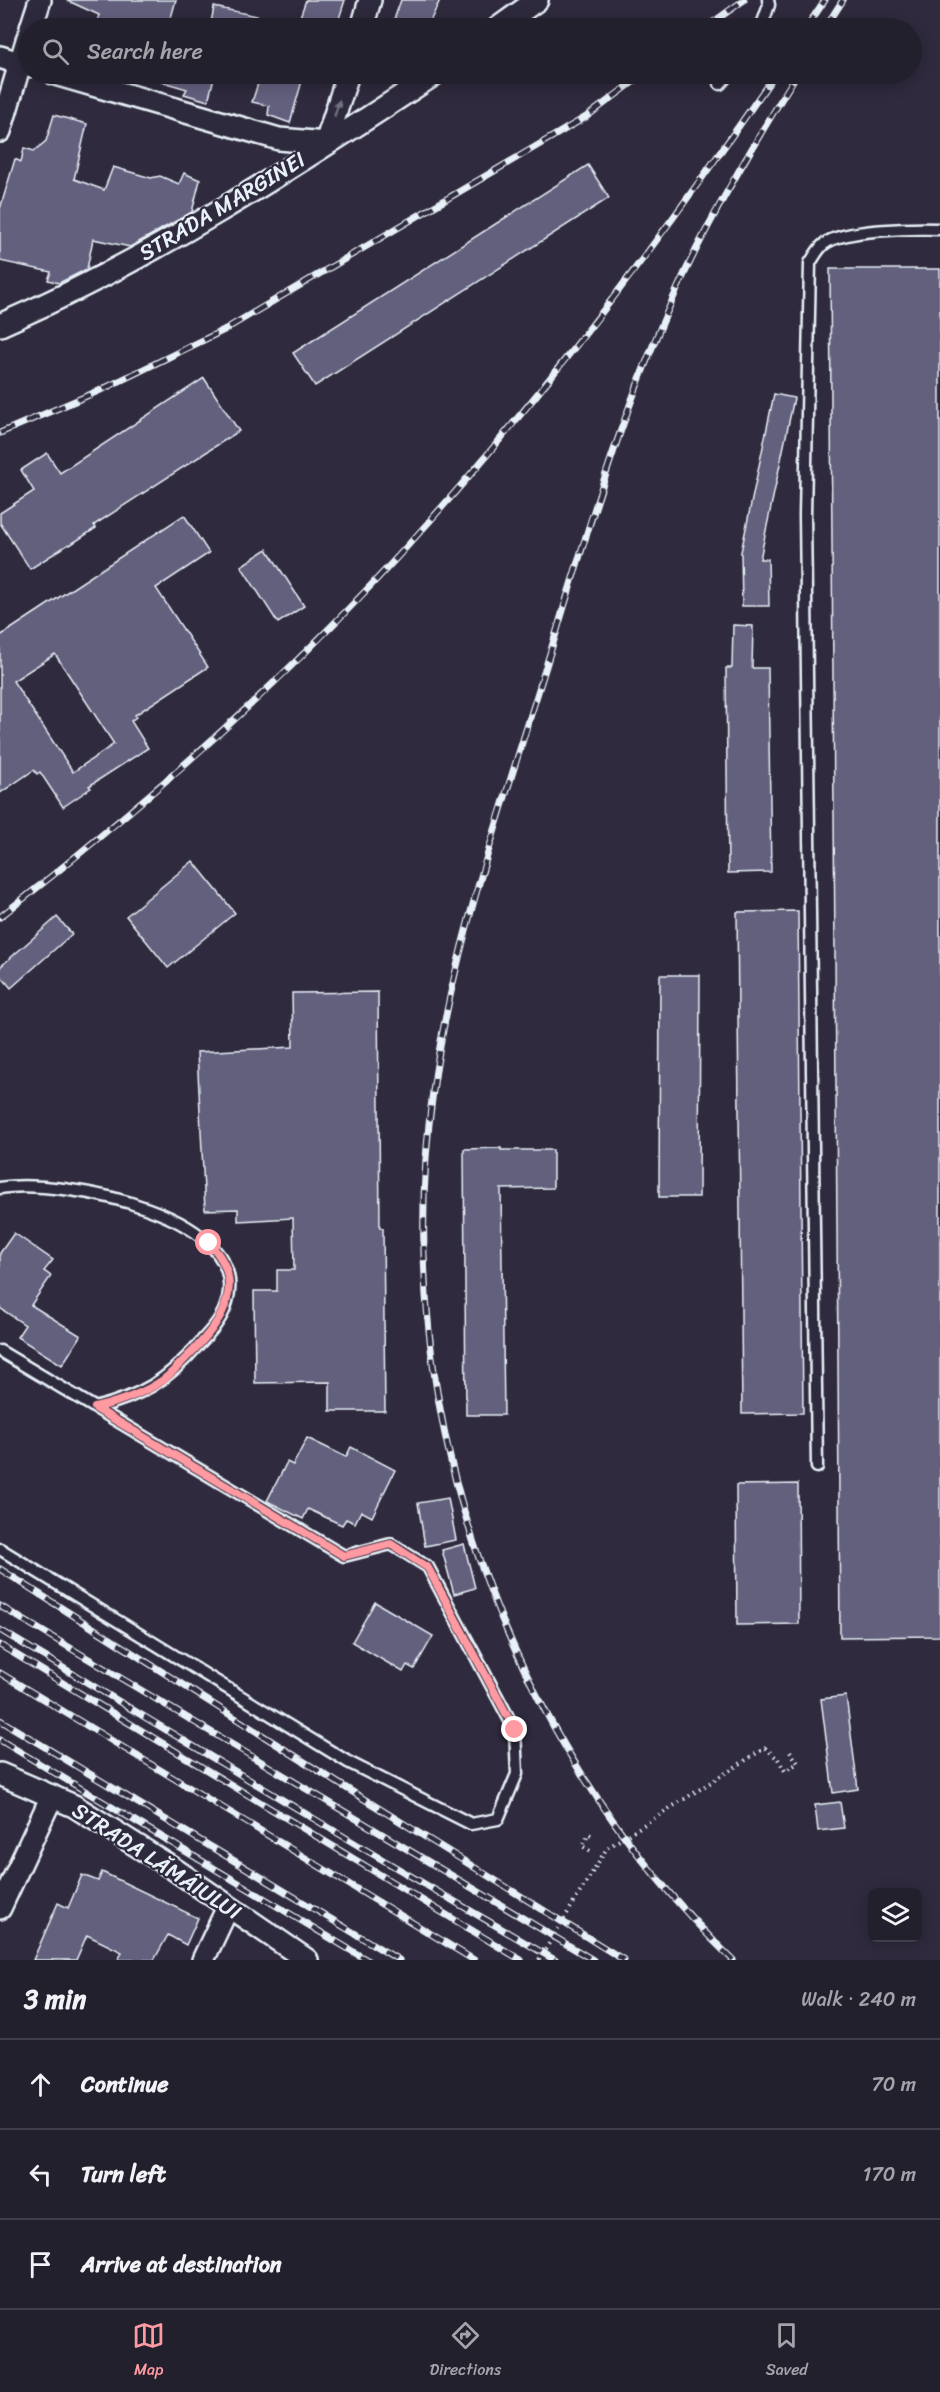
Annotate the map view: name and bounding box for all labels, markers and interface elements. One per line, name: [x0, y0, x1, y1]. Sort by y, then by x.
search box: [18, 18, 922, 84]
text: Search here: [87, 32, 203, 71]
icon: search: [39, 35, 72, 68]
one-way arrow: [333, 99, 342, 117]
street label: STRADA MARGINEI: [131, 140, 313, 271]
route start: [195, 1229, 221, 1255]
route end: [501, 1716, 527, 1742]
street label: STRADA LĂMÂIULUI: [64, 1791, 250, 1931]
map controls: [868, 1888, 922, 1942]
button: layers: [868, 1888, 922, 1942]
text: 3 min: [24, 1976, 86, 2022]
text: Walk · 240 m: [801, 1982, 916, 2017]
text: Continue: [81, 2065, 169, 2104]
text: 70 m: [871, 2067, 916, 2102]
icon: ahead: [24, 2068, 57, 2101]
text: Turn left: [81, 2155, 166, 2194]
text: 170 m: [863, 2157, 916, 2192]
icon: left: [24, 2158, 57, 2191]
text: Arrive at destination: [81, 2245, 282, 2284]
icon: arrive: [24, 2248, 57, 2281]
tab: Map: [132, 2319, 165, 2384]
tab: Directions: [430, 2319, 501, 2384]
tab: Saved: [766, 2319, 808, 2384]

